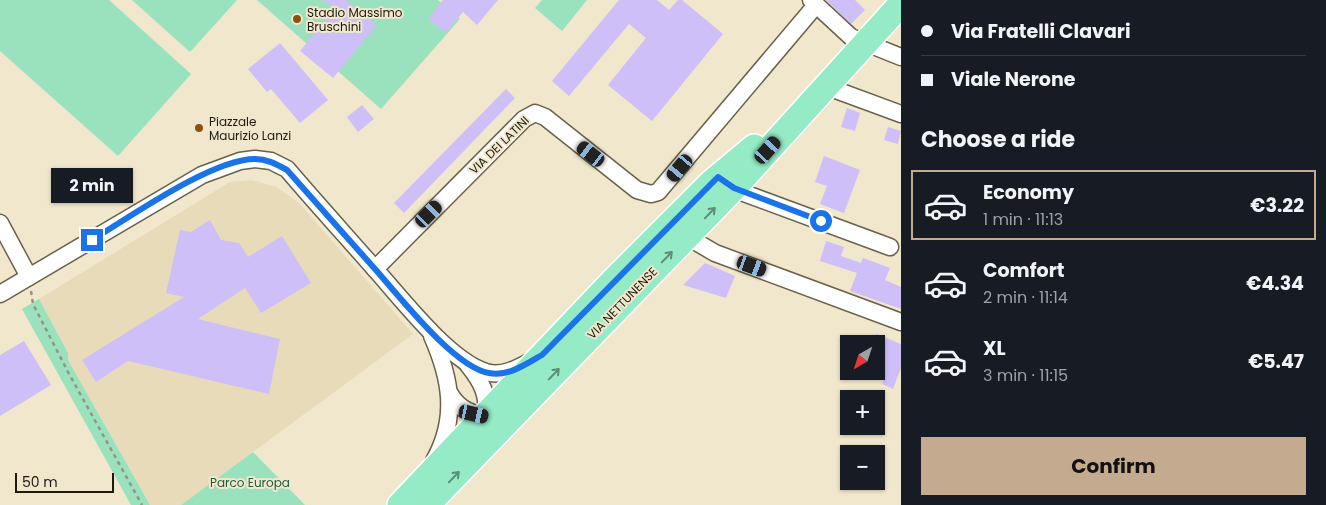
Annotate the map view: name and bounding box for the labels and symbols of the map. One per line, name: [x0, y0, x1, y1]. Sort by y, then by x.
place label: Stadio Massimo Bruschini: [307, 4, 403, 35]
marker: Stadio Massimo Bruschini: [291, 13, 303, 25]
street label: VIA DEI LATINI: [465, 112, 533, 178]
place label: Piazzale Maurizio Lanzi: [209, 113, 291, 144]
marker: Piazzale Maurizio Lanzi: [193, 122, 205, 134]
car: [752, 134, 783, 166]
car: [574, 139, 607, 169]
car: [664, 152, 695, 184]
callout: 2 min: [51, 168, 133, 202]
car: [413, 198, 444, 230]
one-way arrow: [704, 207, 716, 219]
route start: [810, 210, 832, 232]
route end: [81, 229, 103, 251]
one-way arrow: [661, 251, 673, 264]
car: [735, 254, 768, 278]
street label: VIA NETTUNENSE: [583, 263, 661, 343]
north arrow: [840, 335, 885, 380]
one-way arrow: [547, 368, 560, 380]
car: [457, 403, 490, 425]
scale bar: [15, 470, 114, 493]
one-way arrow: [448, 471, 460, 484]
park label: Parco Europa: [210, 474, 290, 491]

